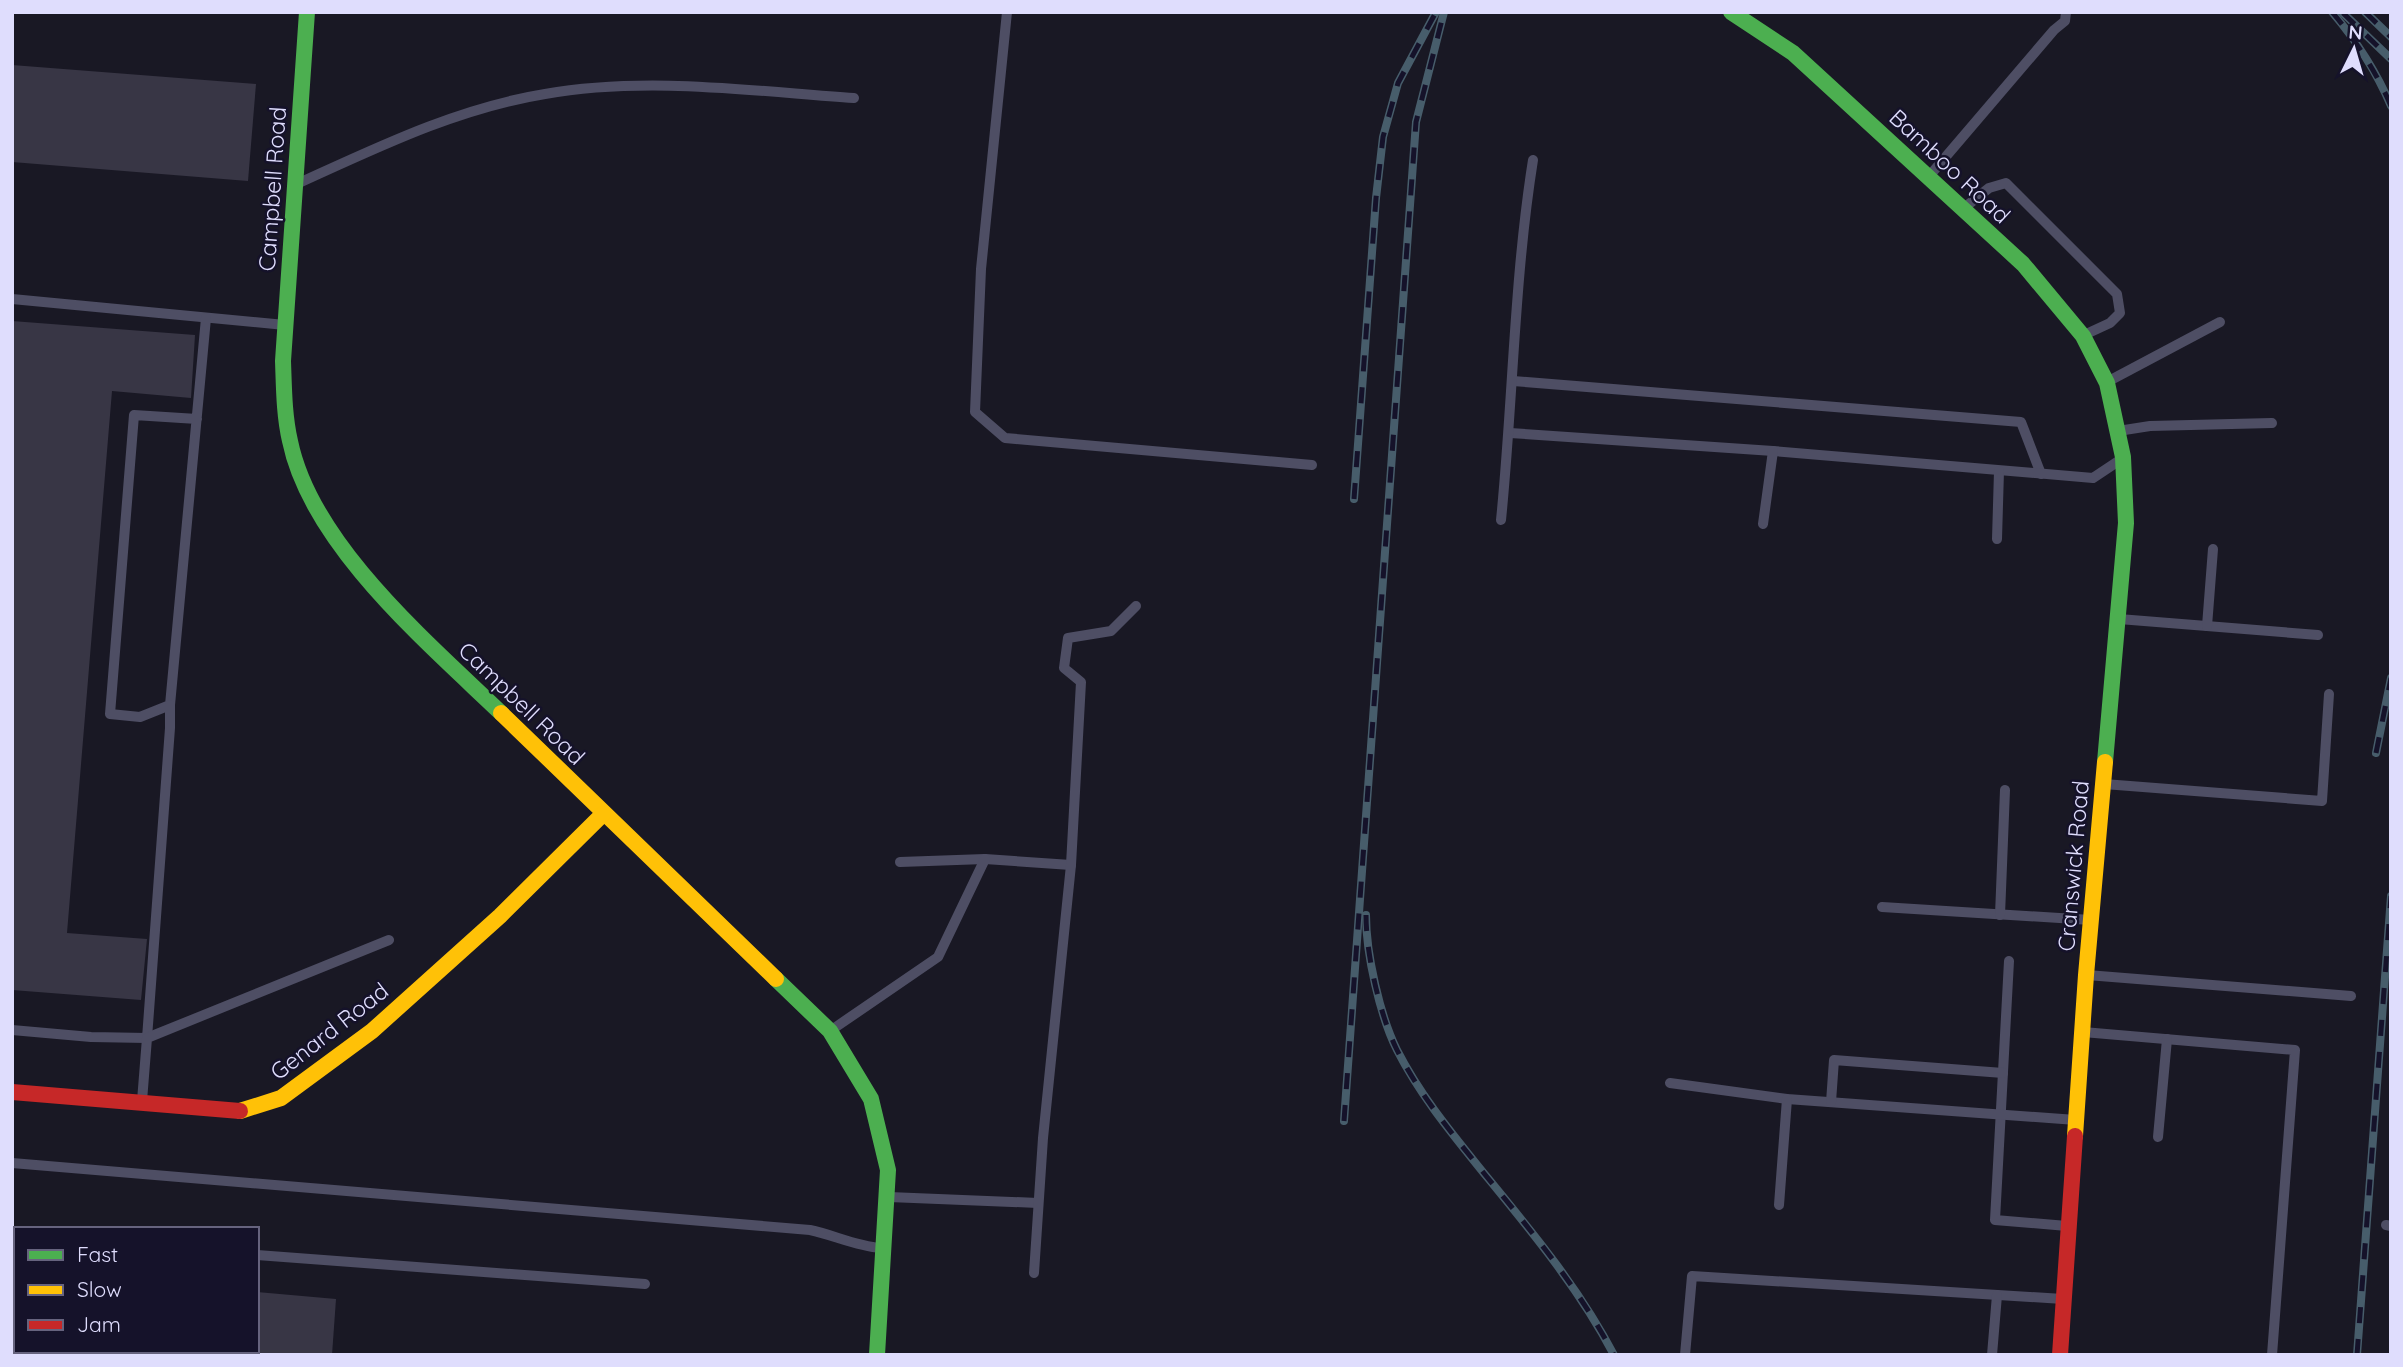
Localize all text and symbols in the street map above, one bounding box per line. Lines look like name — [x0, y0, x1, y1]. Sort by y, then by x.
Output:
north arrow — [2319, 14, 2389, 84]
text: N — [2347, 20, 2363, 45]
street label: Bamboo Road — [1883, 103, 2017, 229]
street label: Campbell Road — [252, 106, 292, 272]
street label: Campbell Road — [453, 635, 591, 771]
street label: Cranswick Road — [2051, 779, 2095, 953]
street label: Genard Road — [264, 976, 394, 1086]
legend — [14, 1227, 259, 1353]
text: Fast — [77, 1241, 118, 1267]
text: Slow — [77, 1276, 122, 1302]
text: Jam — [77, 1311, 121, 1337]

